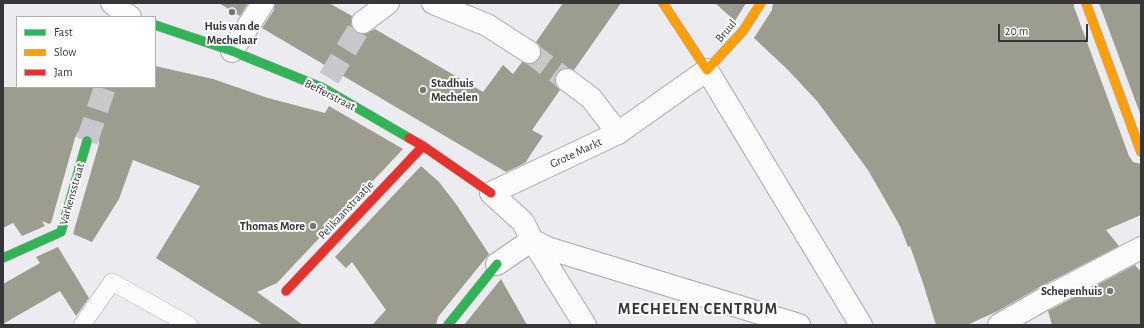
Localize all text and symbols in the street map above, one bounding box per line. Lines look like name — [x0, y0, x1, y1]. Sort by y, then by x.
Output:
marker: Huis van de Mechelaar — [227, 7, 237, 17]
legend — [16, 16, 156, 88]
scale bar — [1000, 16, 1090, 42]
street label: Bruul — [712, 17, 740, 45]
place label: Huis van de Mechelaar — [204, 19, 260, 47]
text: 20 m — [1005, 25, 1028, 37]
text: Fast — [54, 26, 73, 38]
text: Slow — [54, 46, 76, 58]
text: Jam — [54, 66, 73, 78]
street label: Befferstraat — [302, 76, 358, 114]
place label: Stadhuis Mechelen — [431, 76, 478, 104]
marker: Stadhuis Mechelen — [418, 85, 428, 95]
street label: Grote Markt — [548, 135, 604, 171]
street label: Varkensstraat — [56, 161, 88, 227]
street label: Pelikaanstraatje — [315, 178, 377, 242]
place label: Thomas More — [240, 219, 305, 233]
marker: Thomas More — [308, 221, 318, 231]
place label: Schepenhuis — [1041, 284, 1102, 298]
marker: Schepenhuis — [1105, 286, 1115, 296]
district label: MECHELEN CENTRUM — [618, 299, 778, 319]

